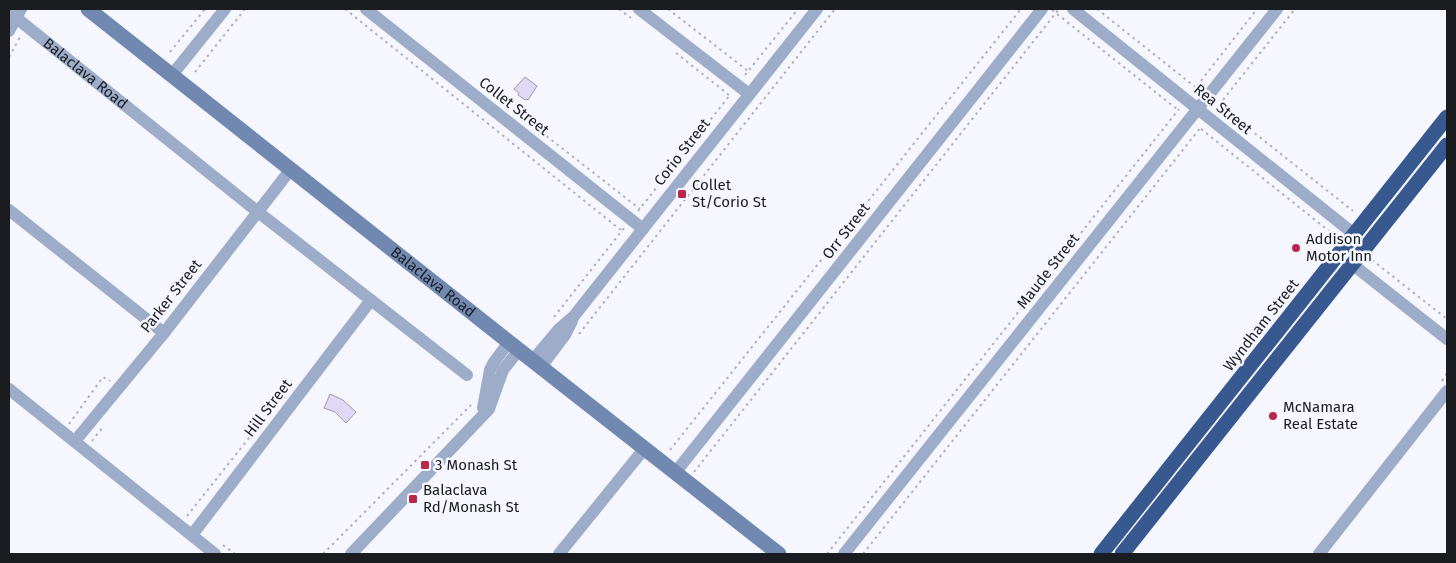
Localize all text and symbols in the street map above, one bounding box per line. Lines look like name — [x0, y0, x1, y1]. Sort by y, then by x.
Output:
street label: Balaclava Road — [40, 34, 131, 113]
street label: Collet Street — [475, 73, 553, 139]
street label: Rea Street — [1190, 80, 1256, 138]
street label: Corio Street — [650, 114, 714, 189]
place label: Collet St/Corio St — [692, 176, 767, 211]
marker: Collet St/Corio St — [676, 188, 688, 200]
street label: Orr Street — [818, 199, 874, 263]
street label: Maude Street — [1013, 229, 1083, 312]
place label: Addison Motor Inn — [1306, 230, 1372, 265]
marker: Addison Motor Inn — [1290, 242, 1302, 254]
street label: Balaclava Road — [387, 243, 479, 321]
street label: Parker Street — [137, 255, 206, 336]
street label: Wyndham Street — [1219, 275, 1303, 375]
street label: Hill Street — [240, 375, 296, 441]
place label: McNamara Real Estate — [1283, 398, 1358, 433]
marker: McNamara Real Estate — [1267, 410, 1279, 422]
place label: 3 Monash St — [435, 456, 518, 474]
marker: 3 Monash St — [419, 459, 431, 471]
place label: Balaclava Rd/Monash St — [423, 481, 520, 516]
marker: Balaclava Rd/Monash St — [407, 493, 419, 505]

